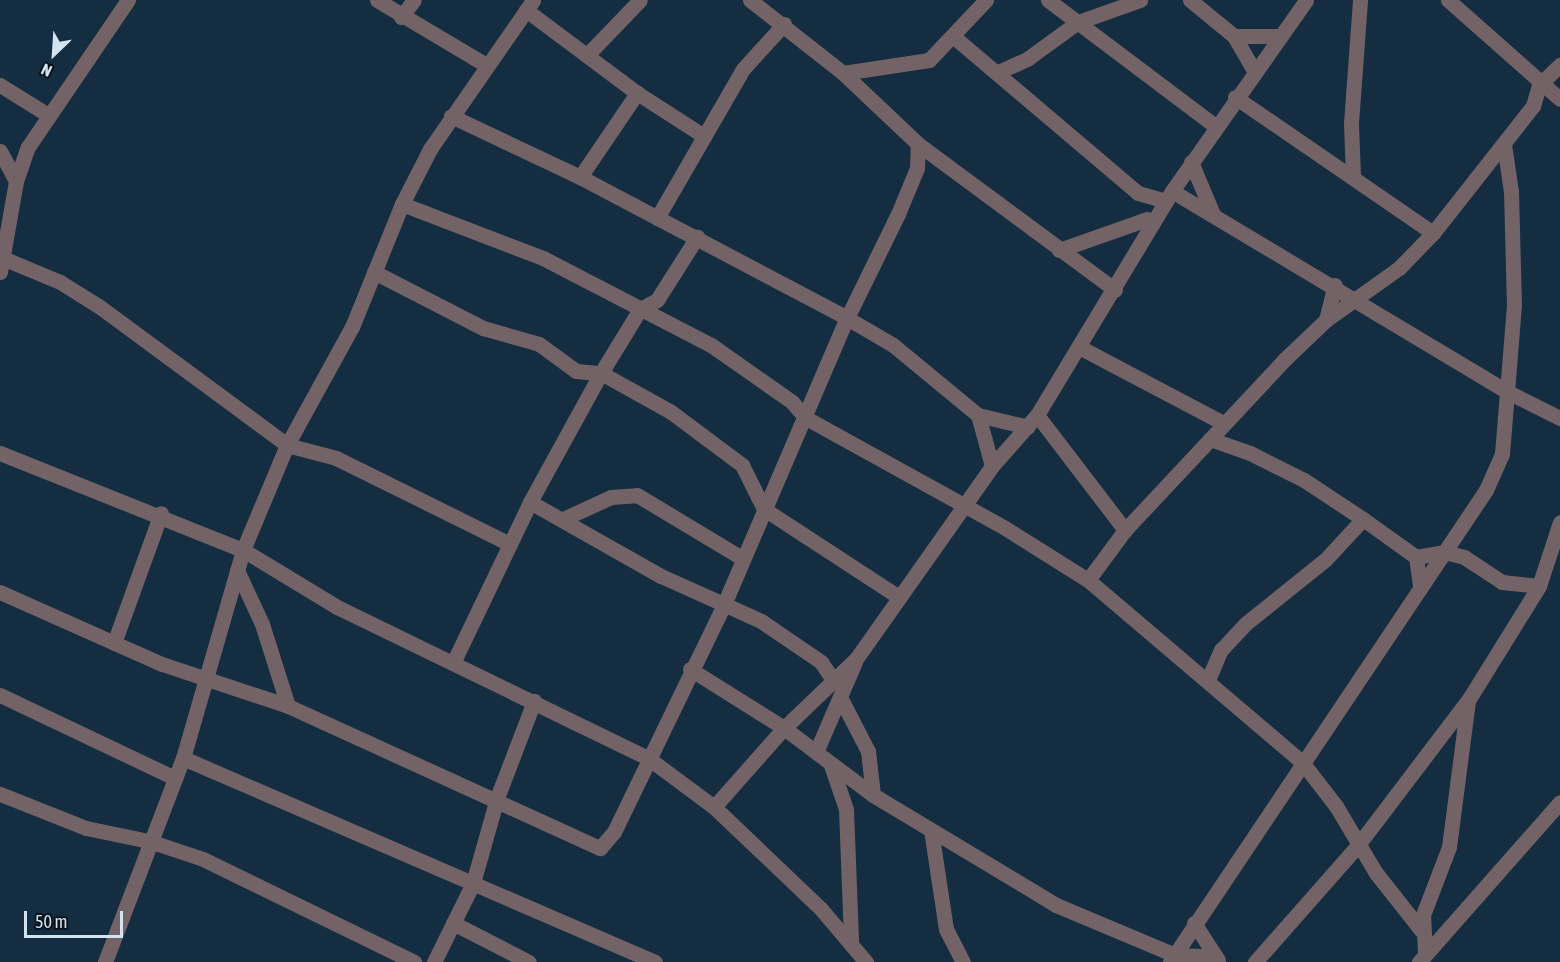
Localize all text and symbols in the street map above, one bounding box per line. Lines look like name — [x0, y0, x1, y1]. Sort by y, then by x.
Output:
north arrow — [24, 24, 84, 84]
text: N — [38, 60, 54, 80]
scale bar — [27, 899, 126, 937]
text: 50 m — [35, 911, 67, 932]

